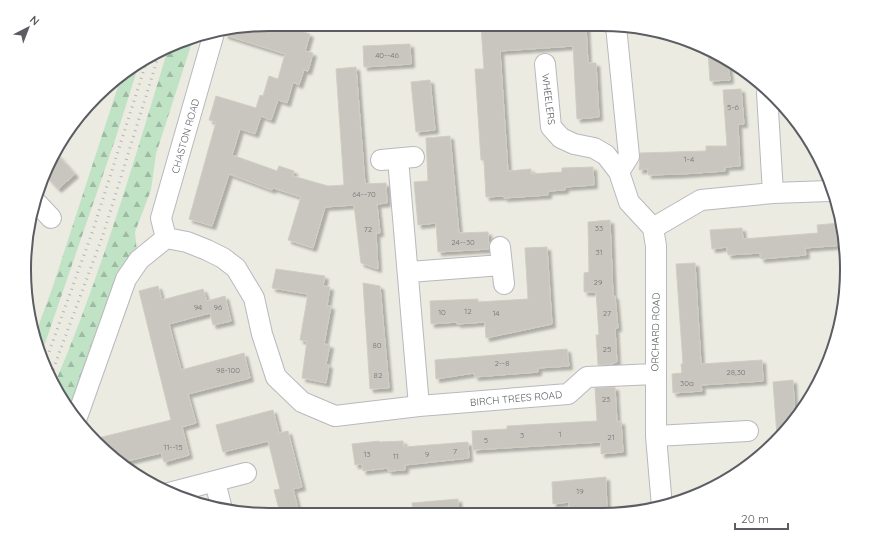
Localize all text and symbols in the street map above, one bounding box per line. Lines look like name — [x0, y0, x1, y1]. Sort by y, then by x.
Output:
north arrow — [8, 8, 48, 48]
text: N — [27, 13, 42, 28]
house number: 40--46 — [375, 50, 400, 60]
street label: WHEELERS — [539, 73, 558, 126]
street label: CHASTON ROAD — [169, 97, 202, 175]
house number: 5-6 — [727, 102, 740, 112]
house number: 1-4 — [684, 154, 694, 164]
house number: 64--70 — [352, 189, 376, 199]
house number: 33 — [595, 223, 603, 233]
house number: 72 — [364, 224, 373, 234]
house number: 24--30 — [451, 237, 475, 247]
house number: 31 — [595, 247, 603, 257]
house number: 29 — [594, 277, 603, 287]
street label: ORCHARD ROAD — [648, 292, 663, 372]
house number: 94 — [194, 302, 202, 312]
house number: 96 — [214, 302, 223, 312]
house number: 12 — [464, 306, 472, 316]
house number: 10 — [438, 307, 446, 317]
house number: 14 — [492, 308, 500, 318]
house number: 27 — [603, 308, 611, 318]
house number: 80 — [372, 340, 382, 350]
house number: 25 — [603, 344, 611, 354]
house number: 2--8 — [495, 358, 510, 368]
house number: 98-100 — [216, 365, 240, 375]
house number: 28,30 — [726, 367, 746, 377]
house number: 82 — [374, 370, 383, 380]
house number: 30a — [680, 378, 694, 388]
street label: BIRCH TREES ROAD — [469, 388, 563, 409]
house number: 23 — [602, 394, 610, 404]
house number: 1 — [559, 429, 562, 439]
house number: 3 — [520, 430, 524, 440]
house number: 21 — [607, 432, 615, 442]
house number: 5 — [484, 435, 488, 445]
house number: 11--15 — [163, 442, 183, 452]
house number: 7 — [453, 446, 457, 456]
house number: 13 — [363, 449, 371, 459]
house number: 9 — [425, 449, 430, 459]
house number: 11 — [393, 451, 399, 461]
house number: 19 — [576, 486, 584, 496]
scale bar — [735, 505, 788, 531]
text: 20 m — [741, 511, 769, 526]

